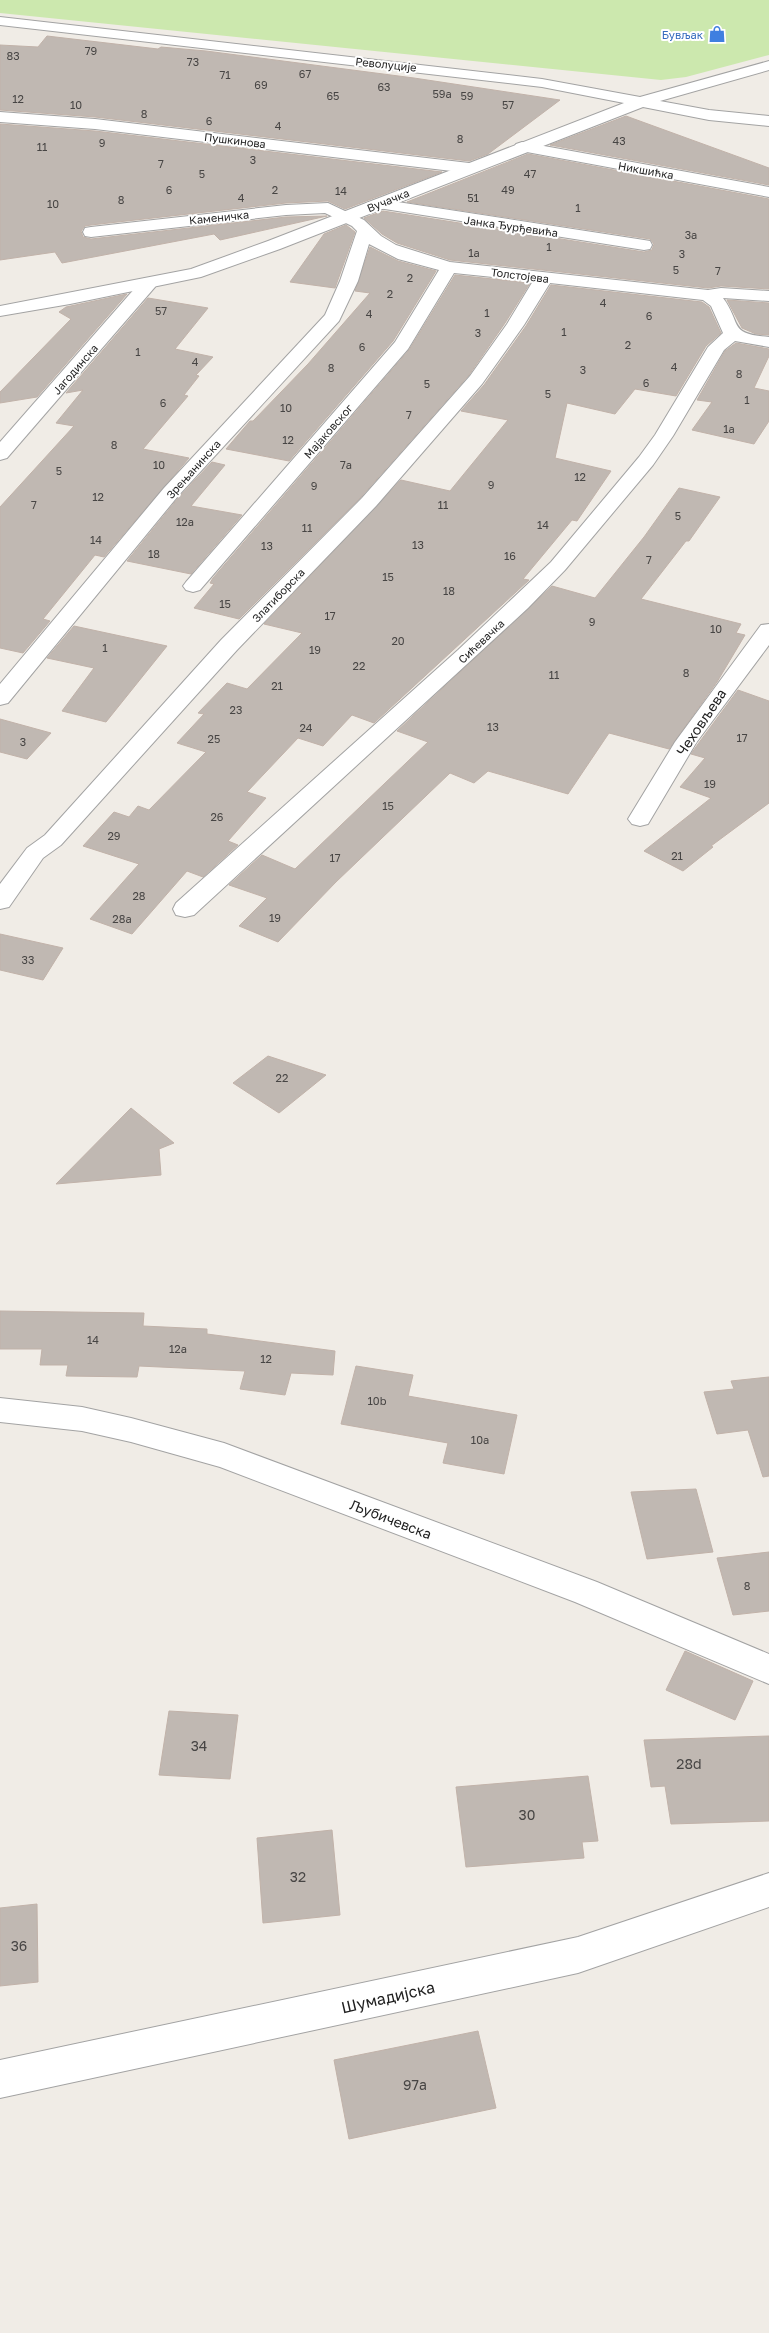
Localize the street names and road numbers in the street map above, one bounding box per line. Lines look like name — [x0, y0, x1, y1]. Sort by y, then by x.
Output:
street label: Револуције — [355, 54, 417, 74]
street label: Пушкинова — [203, 130, 267, 150]
street label: Никшићка — [617, 159, 675, 181]
street label: Вучачка — [365, 186, 411, 214]
street label: Каменичка — [188, 207, 250, 227]
street label: Јанка Ђурђевића — [463, 213, 559, 239]
street label: Толстојева — [490, 265, 550, 285]
street label: Јагодинска — [50, 341, 100, 397]
street label: Мајаковског — [301, 401, 355, 461]
street label: Зрењанинска — [163, 437, 223, 501]
street label: Златиборска — [249, 565, 307, 625]
street label: Сићевачка — [455, 616, 507, 666]
street label: Чеховљева — [672, 685, 730, 759]
street label: Љубичевска — [348, 1496, 434, 1542]
street label: Шумадијска — [339, 1977, 437, 2017]

